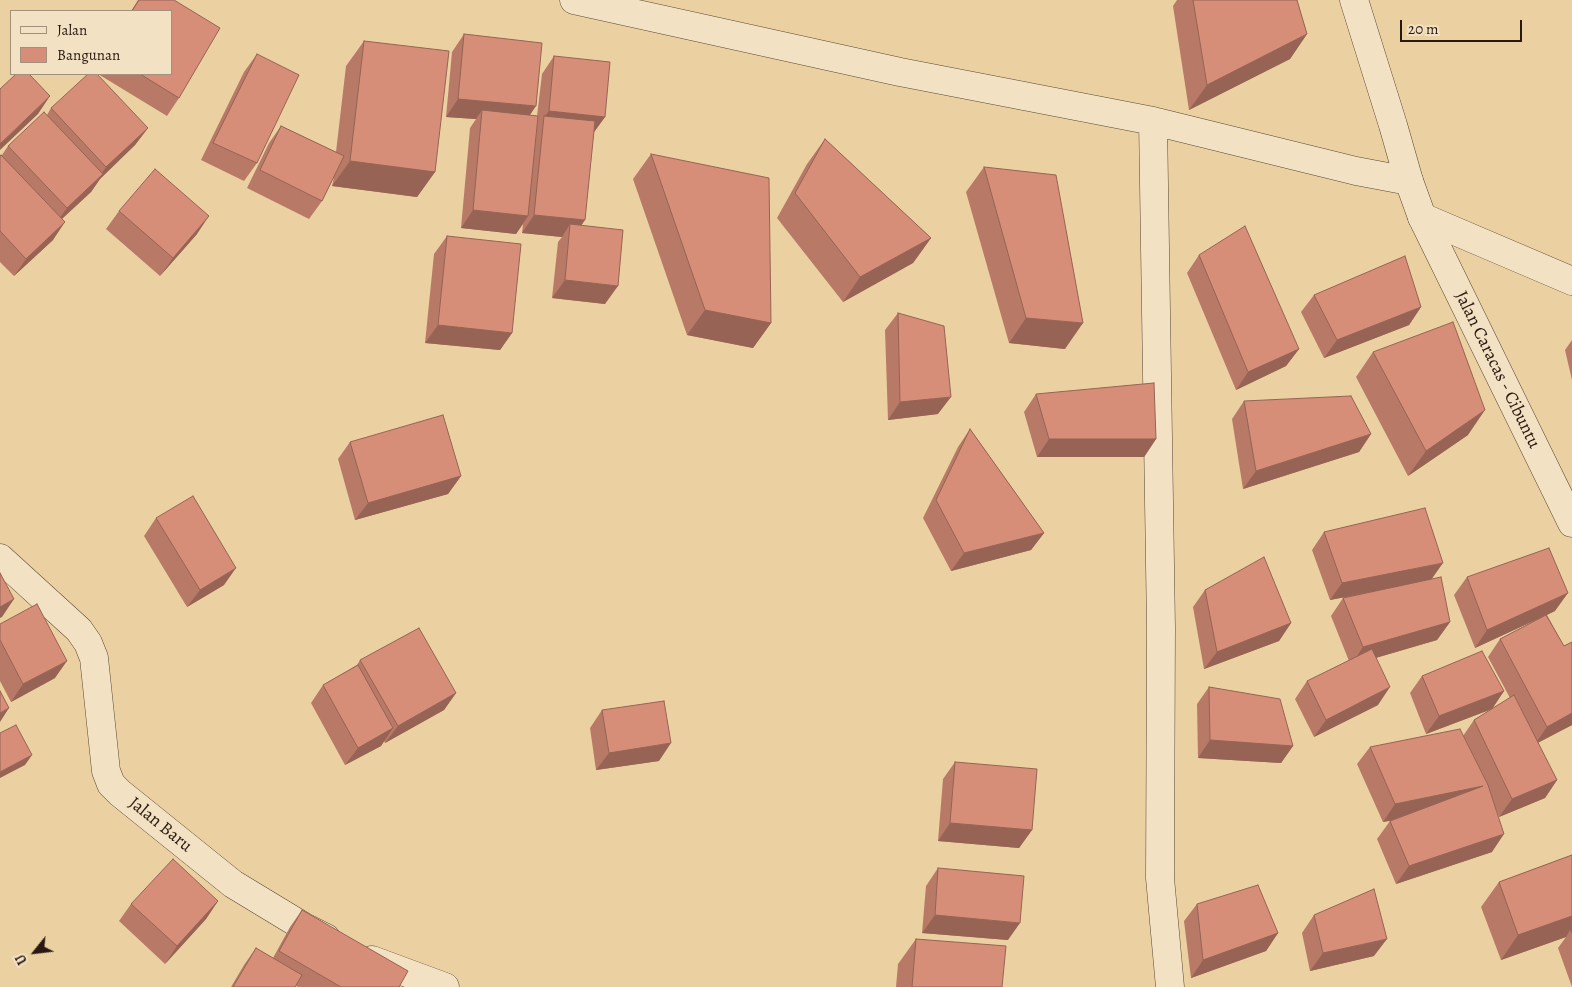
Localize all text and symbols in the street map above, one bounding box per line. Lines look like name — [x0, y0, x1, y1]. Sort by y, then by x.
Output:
legend — [10, 10, 172, 75]
scale bar — [1402, 10, 1524, 42]
text: 20 m — [1408, 19, 1439, 39]
text: Jalan — [57, 20, 87, 40]
text: Bangunan — [57, 45, 120, 65]
street label: Jalan Caracas - Cibuntu — [1450, 288, 1544, 452]
street label: Jalan Baru — [124, 793, 196, 857]
north arrow — [10, 927, 60, 977]
text: U — [11, 951, 32, 968]

